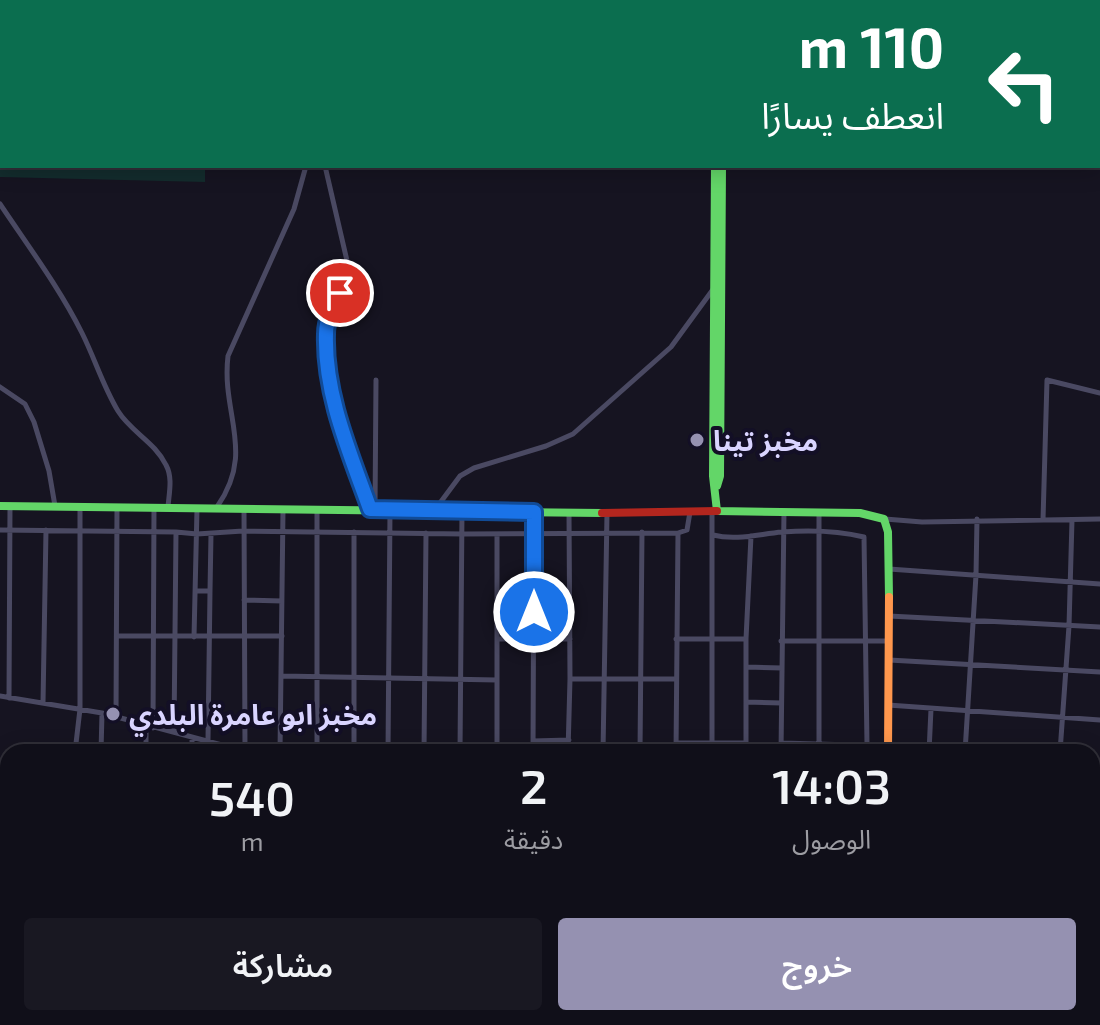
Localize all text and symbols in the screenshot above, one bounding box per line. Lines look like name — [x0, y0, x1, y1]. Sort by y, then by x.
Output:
text: 110 m — [799, 12, 944, 79]
icon: left — [972, 32, 1076, 136]
text: انعطف يسارًا — [761, 93, 944, 136]
pin — [306, 259, 374, 327]
icon: arrive — [318, 271, 362, 315]
place label: مخبز تينا — [713, 423, 818, 458]
marker: مخبز تينا — [688, 431, 706, 449]
position arrow — [492, 570, 576, 654]
place label: مخبز ابو عامرة البلدي — [129, 697, 377, 737]
marker: مخبز ابو عامرة البلدي — [104, 705, 122, 723]
text: 2 — [520, 756, 547, 814]
text: 14:03 — [772, 756, 891, 814]
text: 540 — [209, 768, 295, 826]
text: دقيقة — [504, 823, 563, 854]
text: الوصول — [792, 823, 871, 854]
text: m — [241, 825, 263, 856]
button: مشاركة — [24, 918, 542, 1010]
button: خروج — [558, 918, 1076, 1010]

